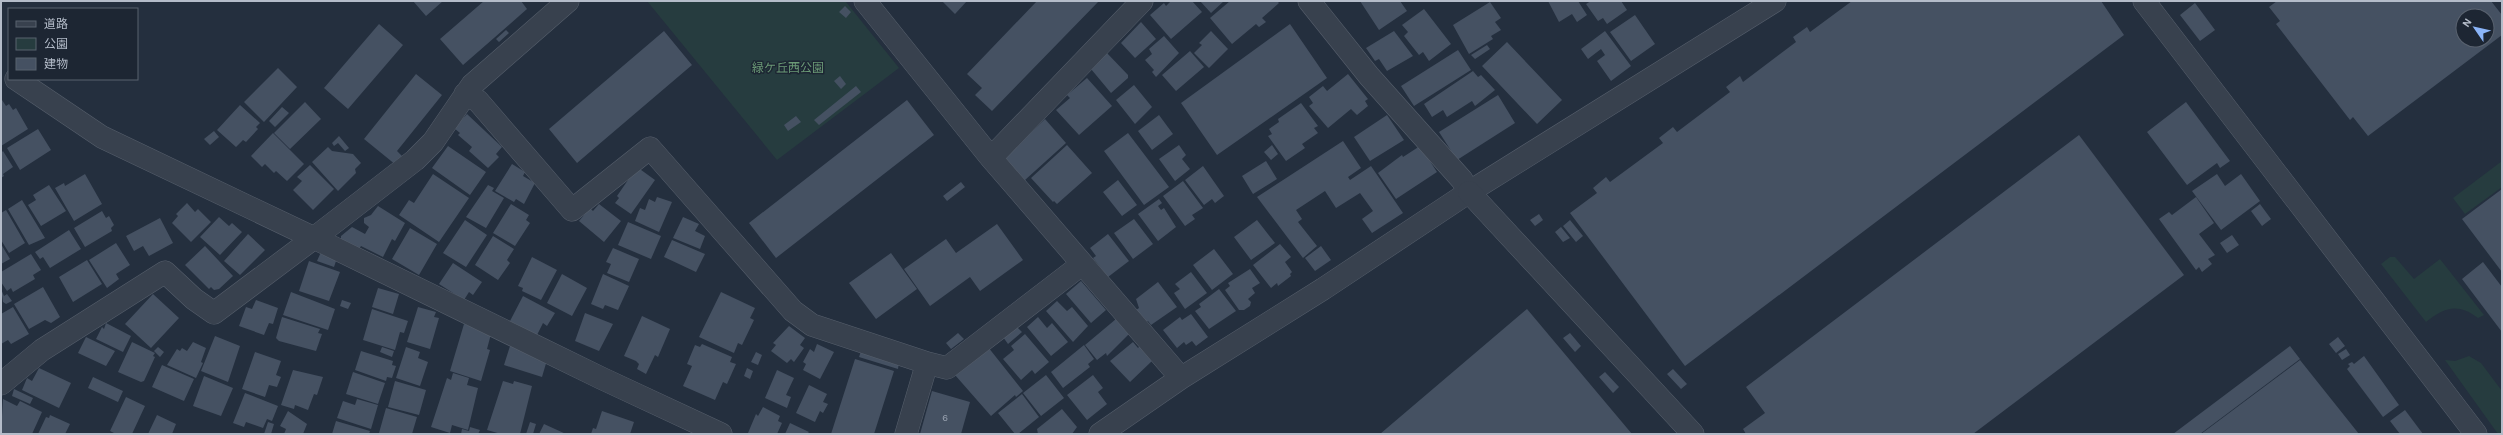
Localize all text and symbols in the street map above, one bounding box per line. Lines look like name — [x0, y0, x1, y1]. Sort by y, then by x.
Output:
legend — [8, 8, 138, 80]
north arrow — [2455, 8, 2495, 48]
text: N — [2460, 16, 2475, 30]
text: 道路 — [44, 17, 68, 31]
text: 公園 — [44, 37, 68, 51]
text: 建物 — [44, 57, 68, 71]
park label: 緑ケ丘西公園 — [752, 61, 824, 75]
house number: 6 — [942, 412, 948, 424]

